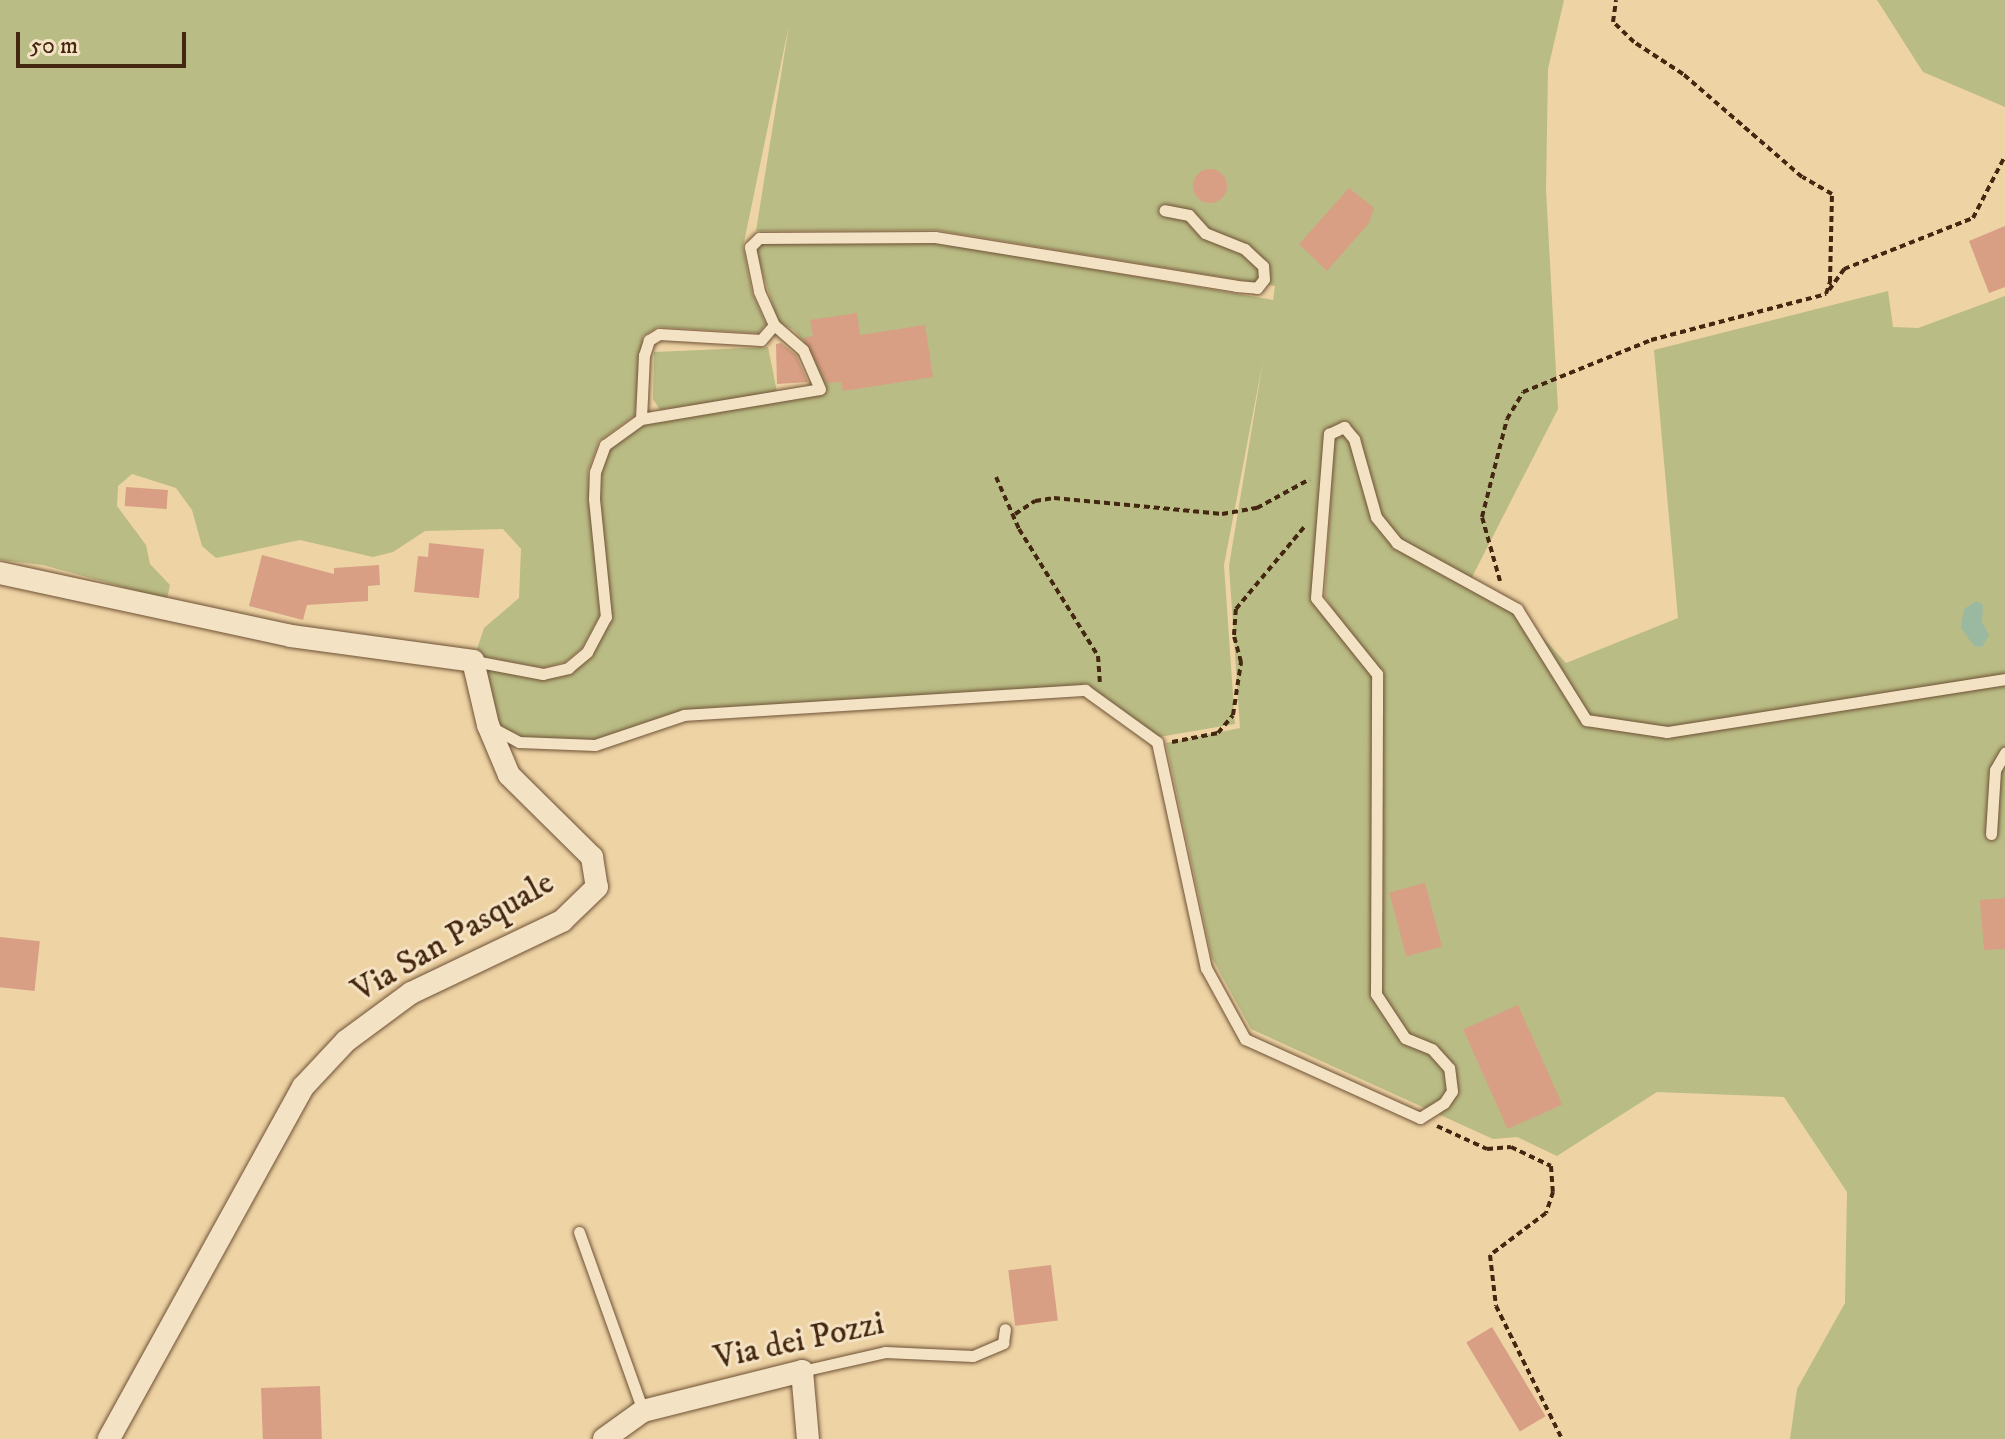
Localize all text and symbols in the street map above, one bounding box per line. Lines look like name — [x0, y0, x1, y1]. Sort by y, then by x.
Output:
scale bar — [20, 16, 190, 66]
text: 50 m — [30, 31, 78, 61]
street label: Via San Pasquale — [345, 863, 561, 1011]
street label: Via dei Pozzi — [710, 1303, 888, 1379]

